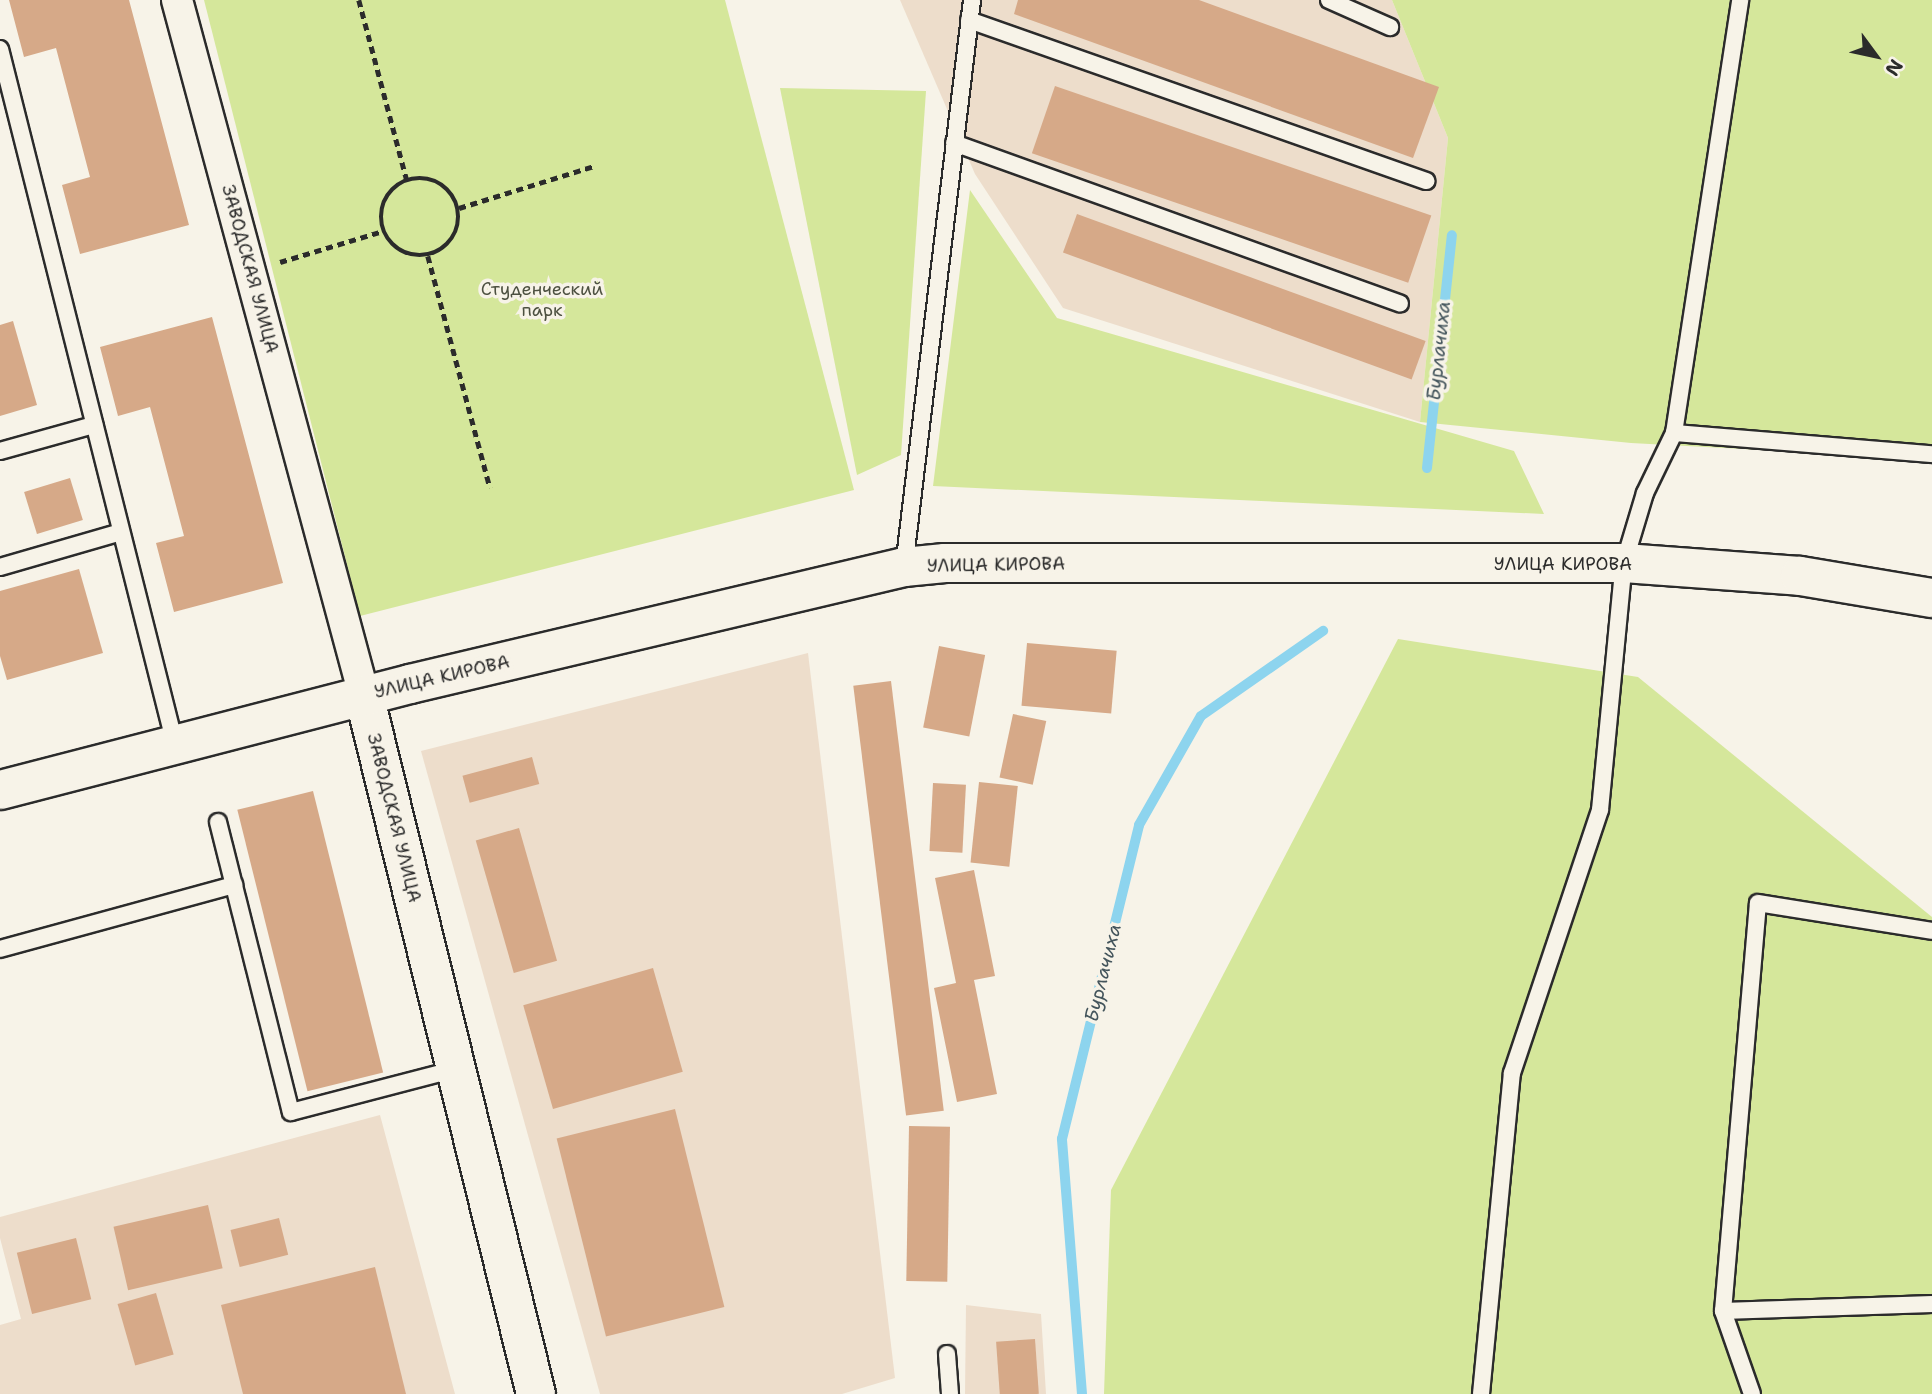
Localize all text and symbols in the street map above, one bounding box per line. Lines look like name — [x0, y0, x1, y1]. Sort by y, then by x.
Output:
north arrow — [1841, 21, 1911, 91]
text: N — [1879, 55, 1909, 81]
street label: ЗАВОДСКАЯ УЛИЦА — [217, 182, 283, 356]
park label: Студенческий парк — [481, 279, 603, 322]
water label: Бурлачиха — [1422, 300, 1456, 402]
street label: УЛИЦА КИРОВА — [927, 553, 1065, 577]
street label: УЛИЦА КИРОВА — [1494, 553, 1632, 575]
street label: УЛИЦА КИРОВА — [372, 651, 512, 703]
street label: ЗАВОДСКАЯ УЛИЦА — [363, 731, 425, 905]
water label: Бурлачиха — [1080, 922, 1126, 1024]

